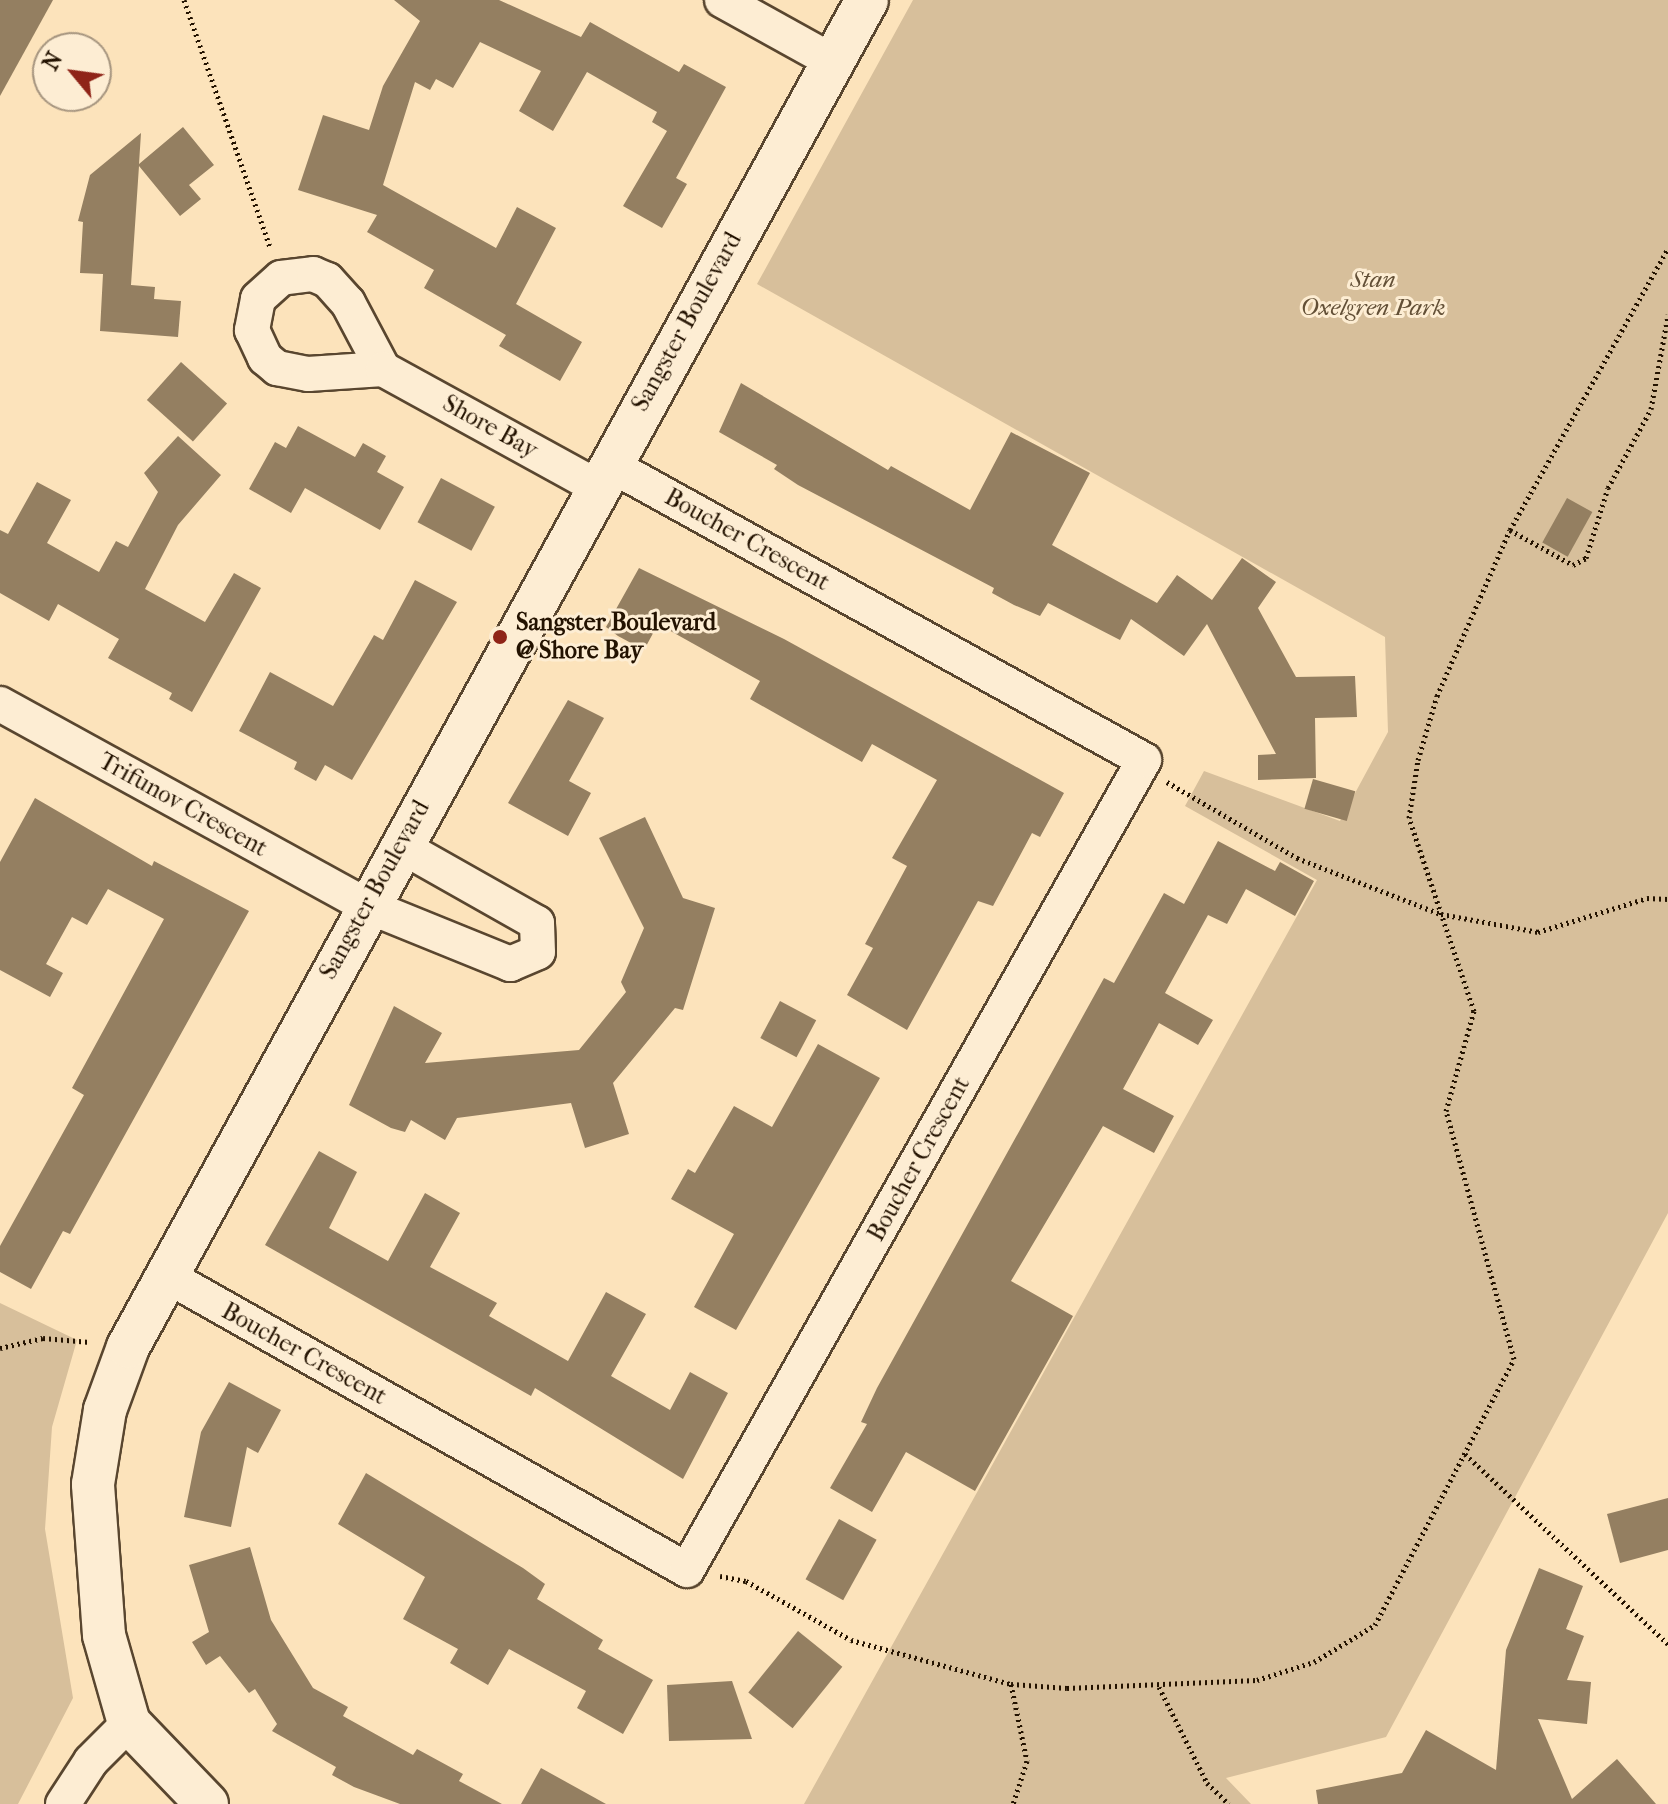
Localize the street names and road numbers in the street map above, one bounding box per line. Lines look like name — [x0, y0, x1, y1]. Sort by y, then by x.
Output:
street label: Sangster Boulevard — [626, 228, 748, 416]
street label: Shore Bay — [438, 389, 542, 465]
street label: Boucher Crescent — [660, 483, 834, 597]
street label: Trifunov Crescent — [94, 747, 272, 863]
street label: Sangster Boulevard — [314, 796, 436, 984]
street label: Boucher Crescent — [862, 1072, 976, 1246]
street label: Boucher Crescent — [217, 1297, 391, 1411]

